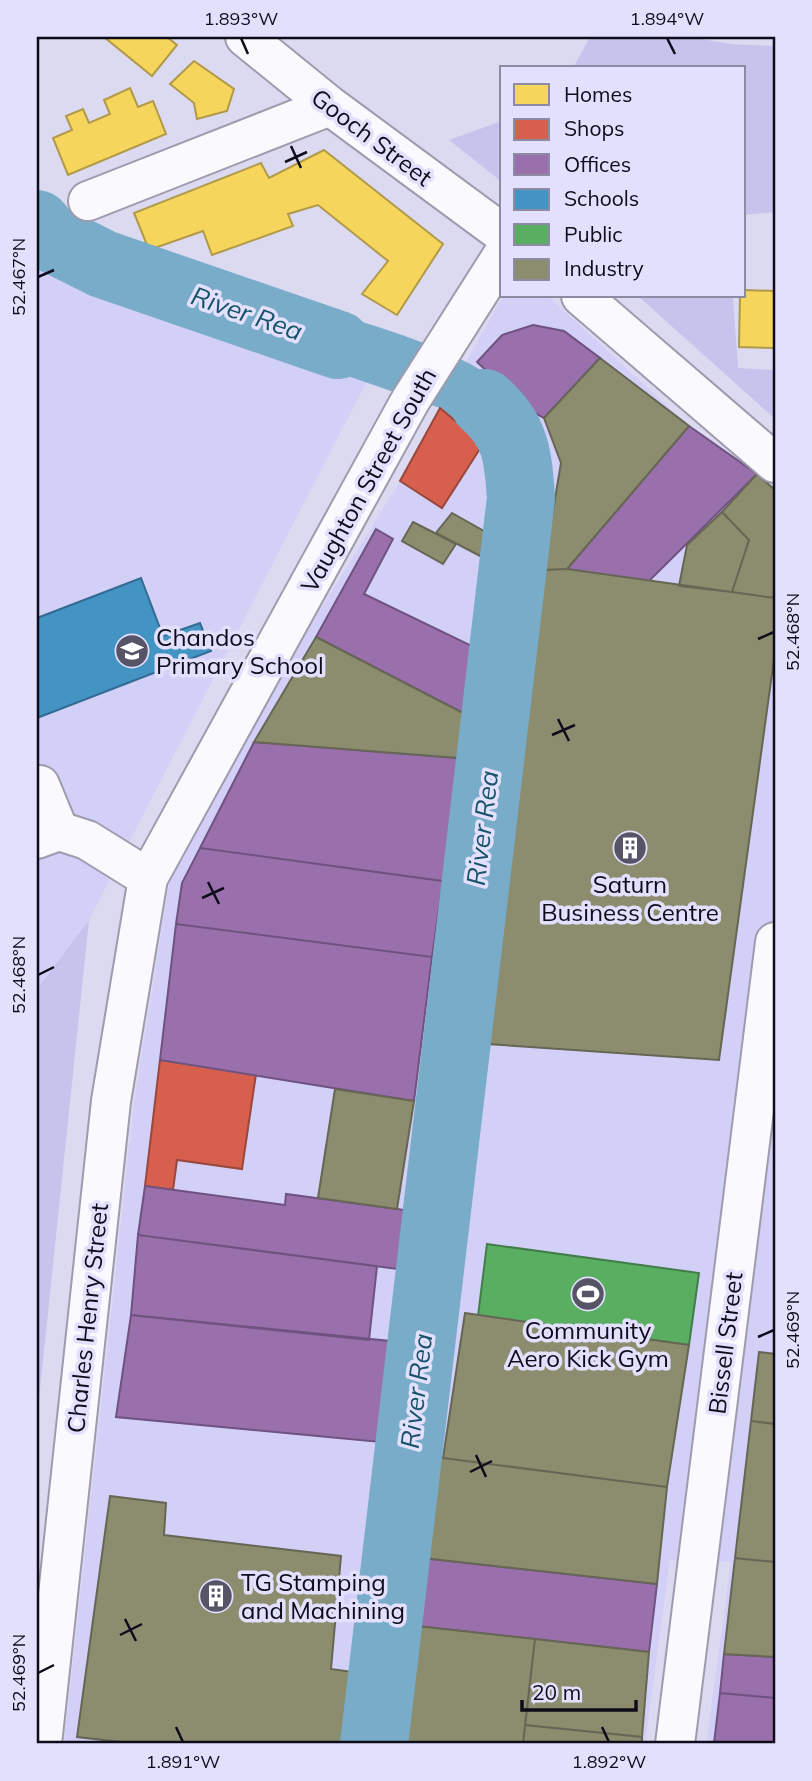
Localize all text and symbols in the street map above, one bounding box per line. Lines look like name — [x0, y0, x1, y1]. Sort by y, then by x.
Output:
text: 1.893°W — [204, 7, 278, 30]
text: 1.894°W — [630, 7, 704, 30]
legend — [500, 66, 746, 298]
text: Homes — [564, 81, 632, 107]
street label: Gooch Street — [306, 82, 438, 192]
text: Shops — [564, 115, 624, 141]
text: Offices — [564, 151, 631, 177]
text: Schools — [564, 185, 639, 211]
text: Public — [564, 221, 623, 247]
text: 52.467°N — [7, 238, 30, 316]
text: Industry — [564, 255, 644, 281]
water label: River Rea — [187, 279, 307, 347]
street label: Vaughton Street South — [294, 362, 442, 598]
text: 52.468°N — [781, 593, 804, 671]
place label: Chandos Primary School — [156, 622, 324, 680]
school or university icon: Chandos Primary School — [113, 632, 151, 670]
water label: River Rea — [459, 769, 505, 887]
building icon: Saturn Business Centre — [611, 829, 649, 867]
place label: Saturn Business Centre — [541, 869, 719, 927]
text: 52.468°N — [7, 936, 30, 1014]
street label: Charles Henry Street — [60, 1202, 114, 1434]
street label: Bissell Street — [701, 1270, 749, 1416]
sports icon: Community Aero Kick Gym — [569, 1275, 607, 1313]
text: 52.469°N — [781, 1291, 804, 1369]
place label: Community Aero Kick Gym — [507, 1315, 669, 1373]
water label: River Rea — [393, 1332, 439, 1450]
place label: TG Stamping and Machining — [241, 1567, 405, 1625]
building icon: TG Stamping and Machining — [197, 1577, 235, 1615]
text: 52.469°N — [7, 1634, 30, 1712]
scale bar — [522, 1669, 635, 1713]
text: 20 m — [532, 1679, 581, 1705]
text: 1.891°W — [146, 1750, 220, 1773]
text: 1.892°W — [572, 1750, 646, 1773]

